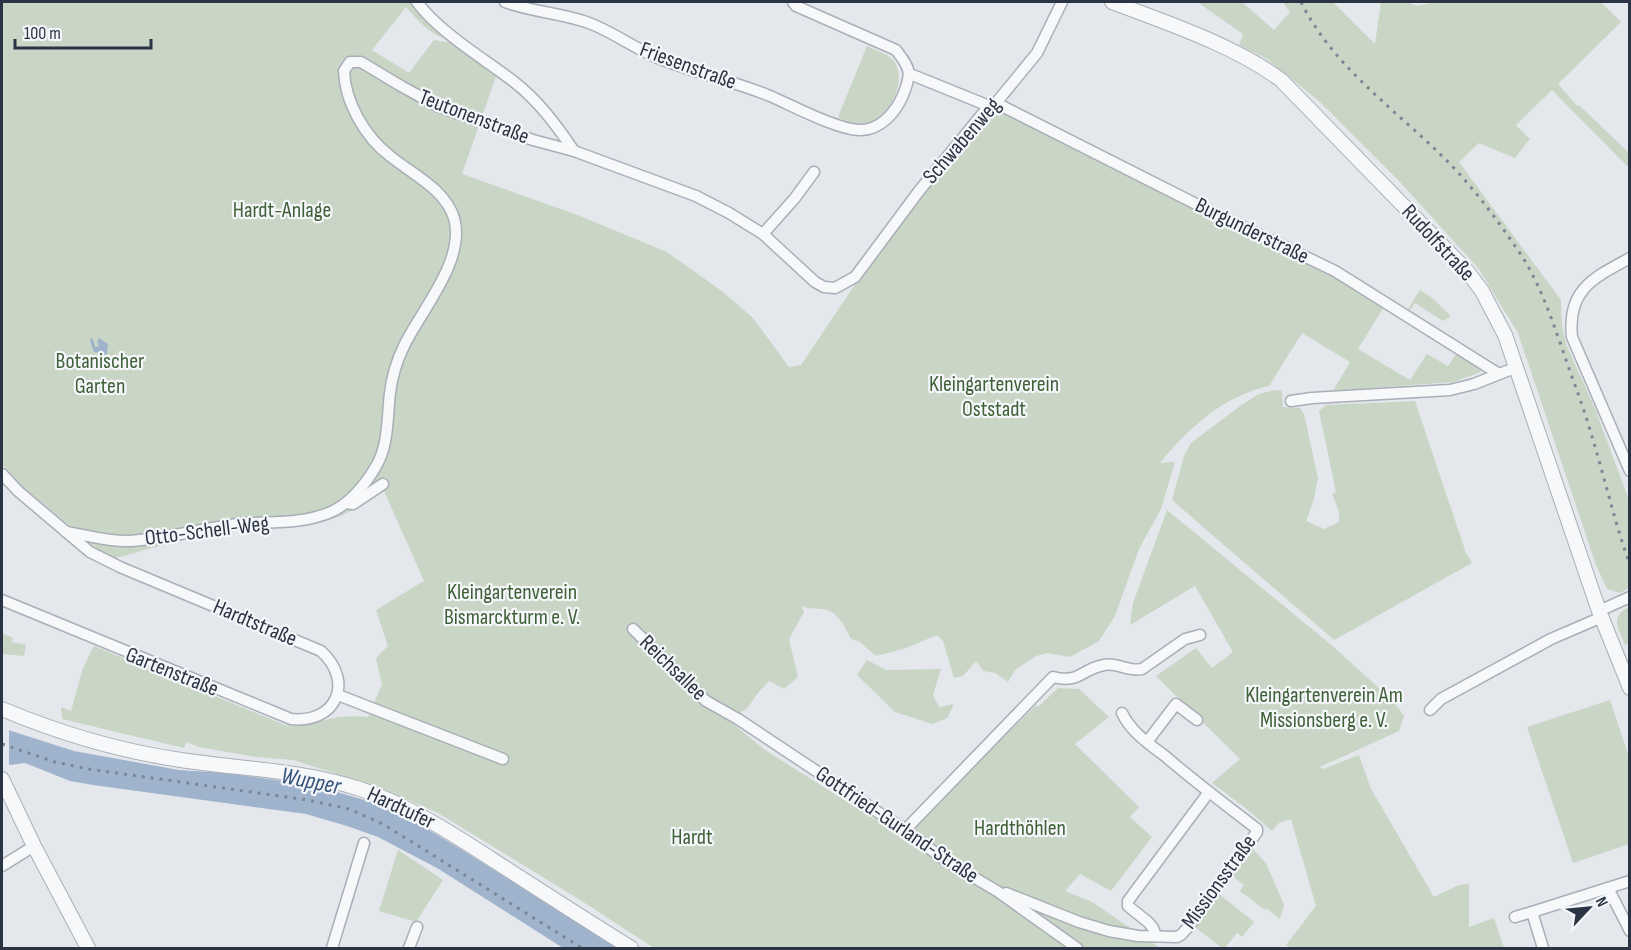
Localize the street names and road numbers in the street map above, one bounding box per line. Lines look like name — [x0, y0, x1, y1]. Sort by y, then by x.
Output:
street label: Friesenstraße — [636, 36, 740, 96]
street label: Teutonenstraße — [415, 84, 533, 150]
street label: Schwabenweg — [917, 92, 1007, 190]
street label: Burgunderstraße — [1191, 192, 1313, 270]
street label: Rudolfstraße — [1396, 199, 1480, 287]
street label: Otto-Schell-Weg — [143, 510, 271, 552]
street label: Hardtstraße — [209, 593, 301, 653]
street label: Reichsallee — [634, 629, 712, 707]
street label: Gartenstraße — [122, 641, 222, 703]
street label: Gottfried-Gurland-Straße — [810, 760, 984, 890]
street label: Hardtufer — [363, 781, 439, 835]
street label: Missionsstraße — [1176, 830, 1262, 934]

